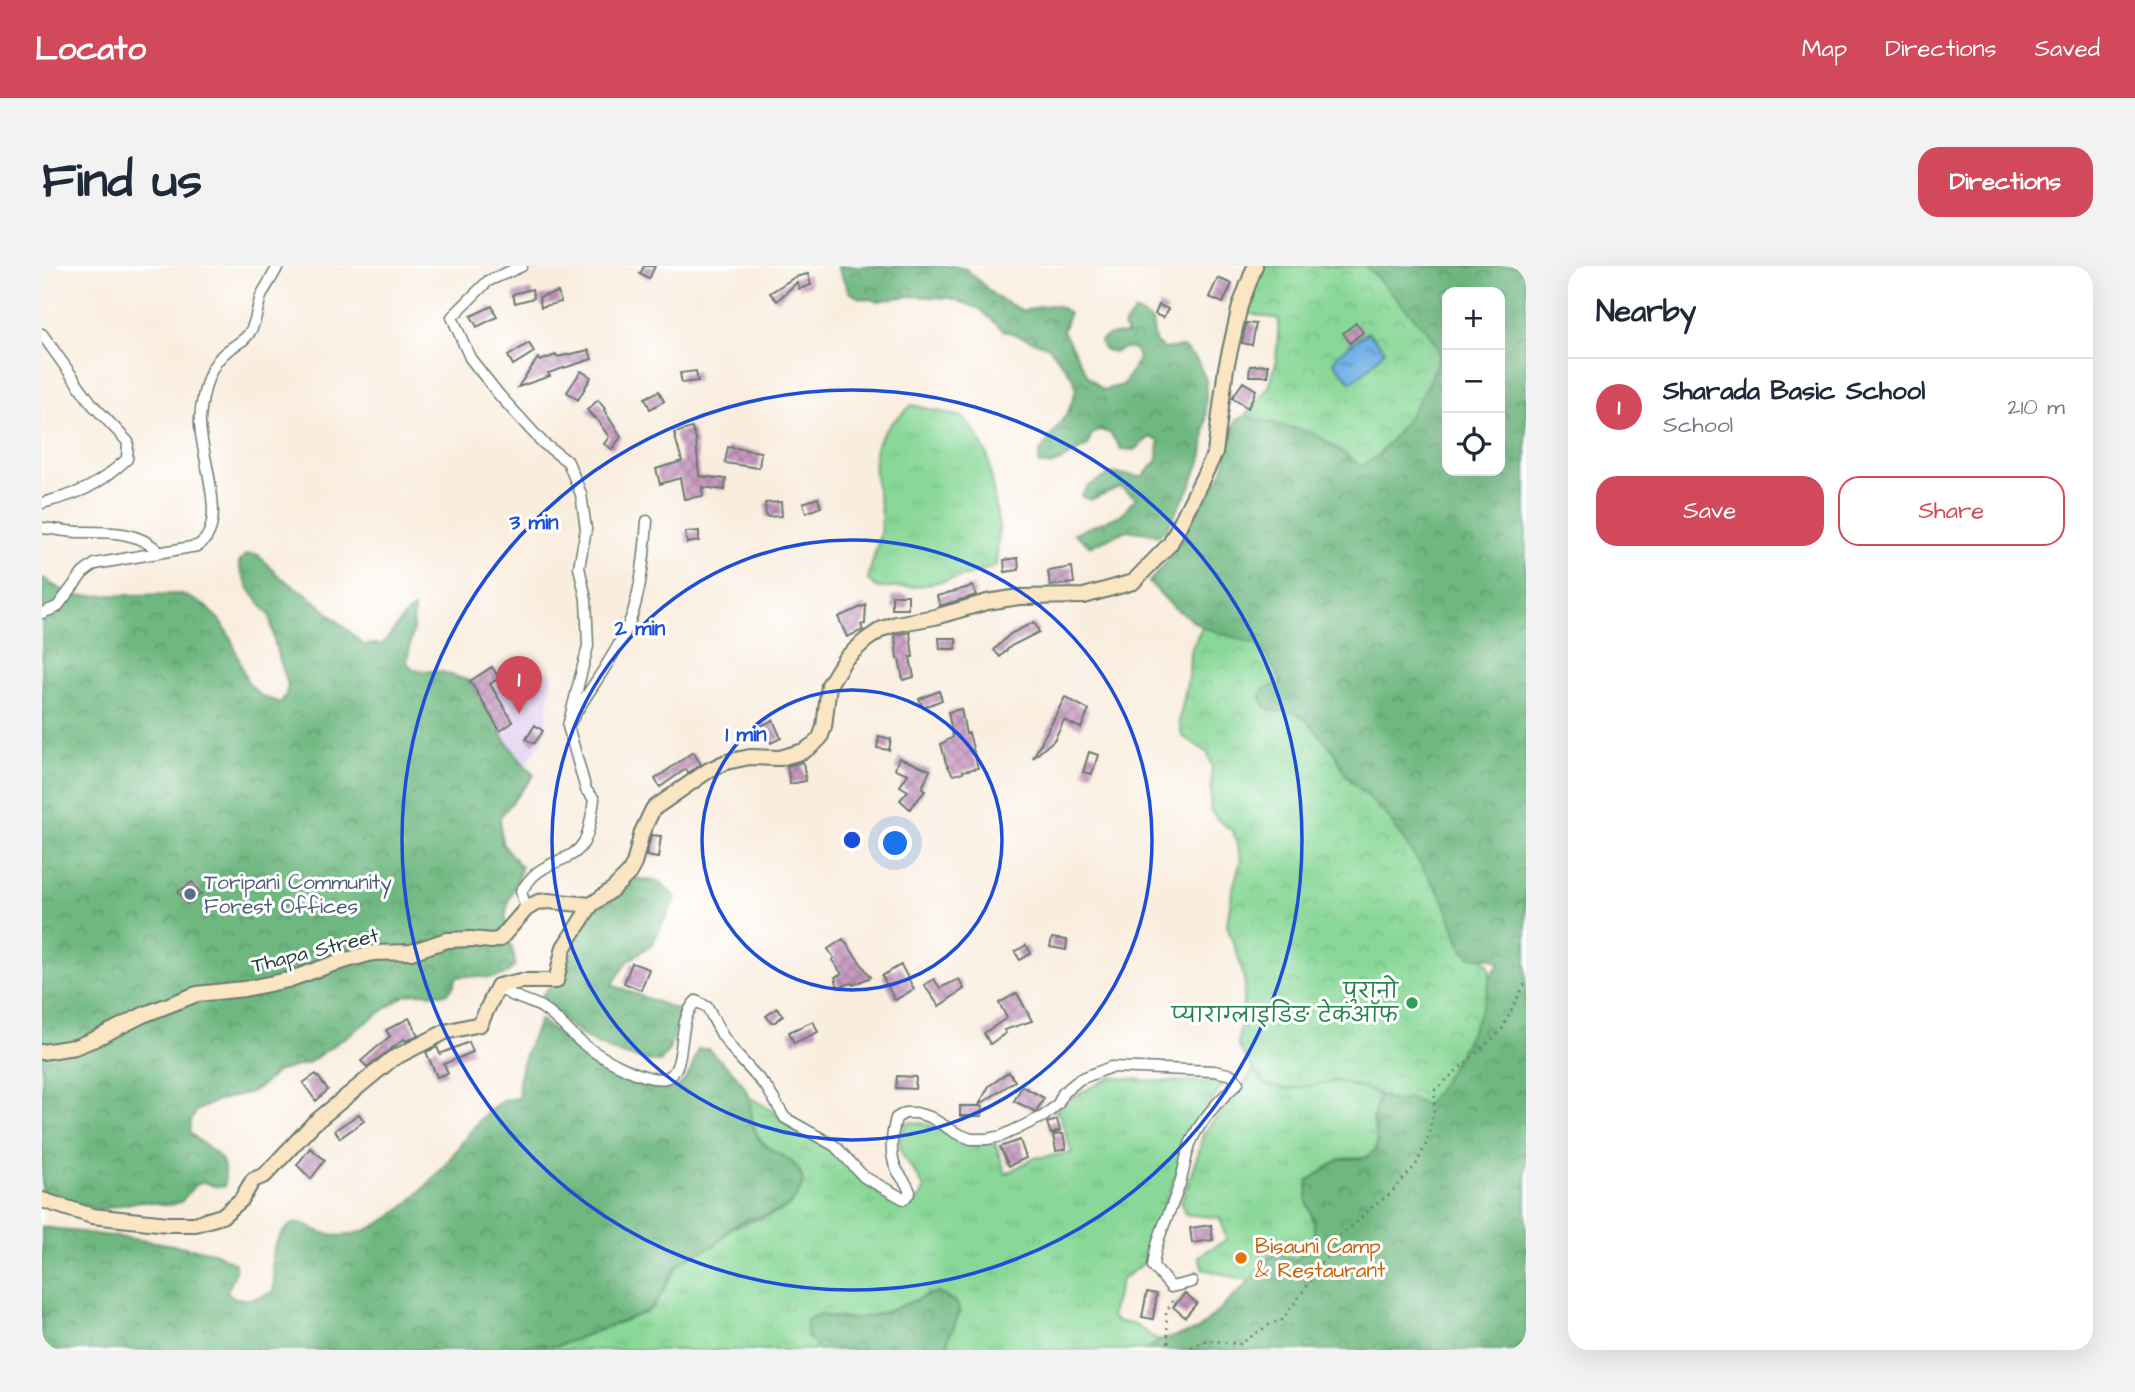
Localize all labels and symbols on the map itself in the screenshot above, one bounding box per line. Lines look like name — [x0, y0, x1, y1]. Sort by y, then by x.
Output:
text: 3 min — [508, 508, 559, 537]
text: 2 min — [614, 614, 666, 643]
pin: 1 — [496, 656, 542, 714]
text: 1 min — [725, 720, 767, 749]
your location — [878, 826, 912, 860]
centre of rings — [840, 828, 864, 852]
place label: Toripani Community Forest Offices — [204, 868, 392, 921]
marker: Toripani Community Forest Offices — [182, 886, 198, 902]
street label: Thapa Street — [249, 921, 382, 981]
place label: पुरानो प्याराग्लाइडिङ टेकऑफ — [1170, 975, 1400, 1030]
marker: पुरानो प्याराग्लाइडिङ टेकऑफ — [1404, 995, 1420, 1011]
place label: Bisauni Camp & Restaurant — [1255, 1232, 1386, 1285]
marker: Bisauni Camp & Restaurant — [1233, 1250, 1249, 1266]

